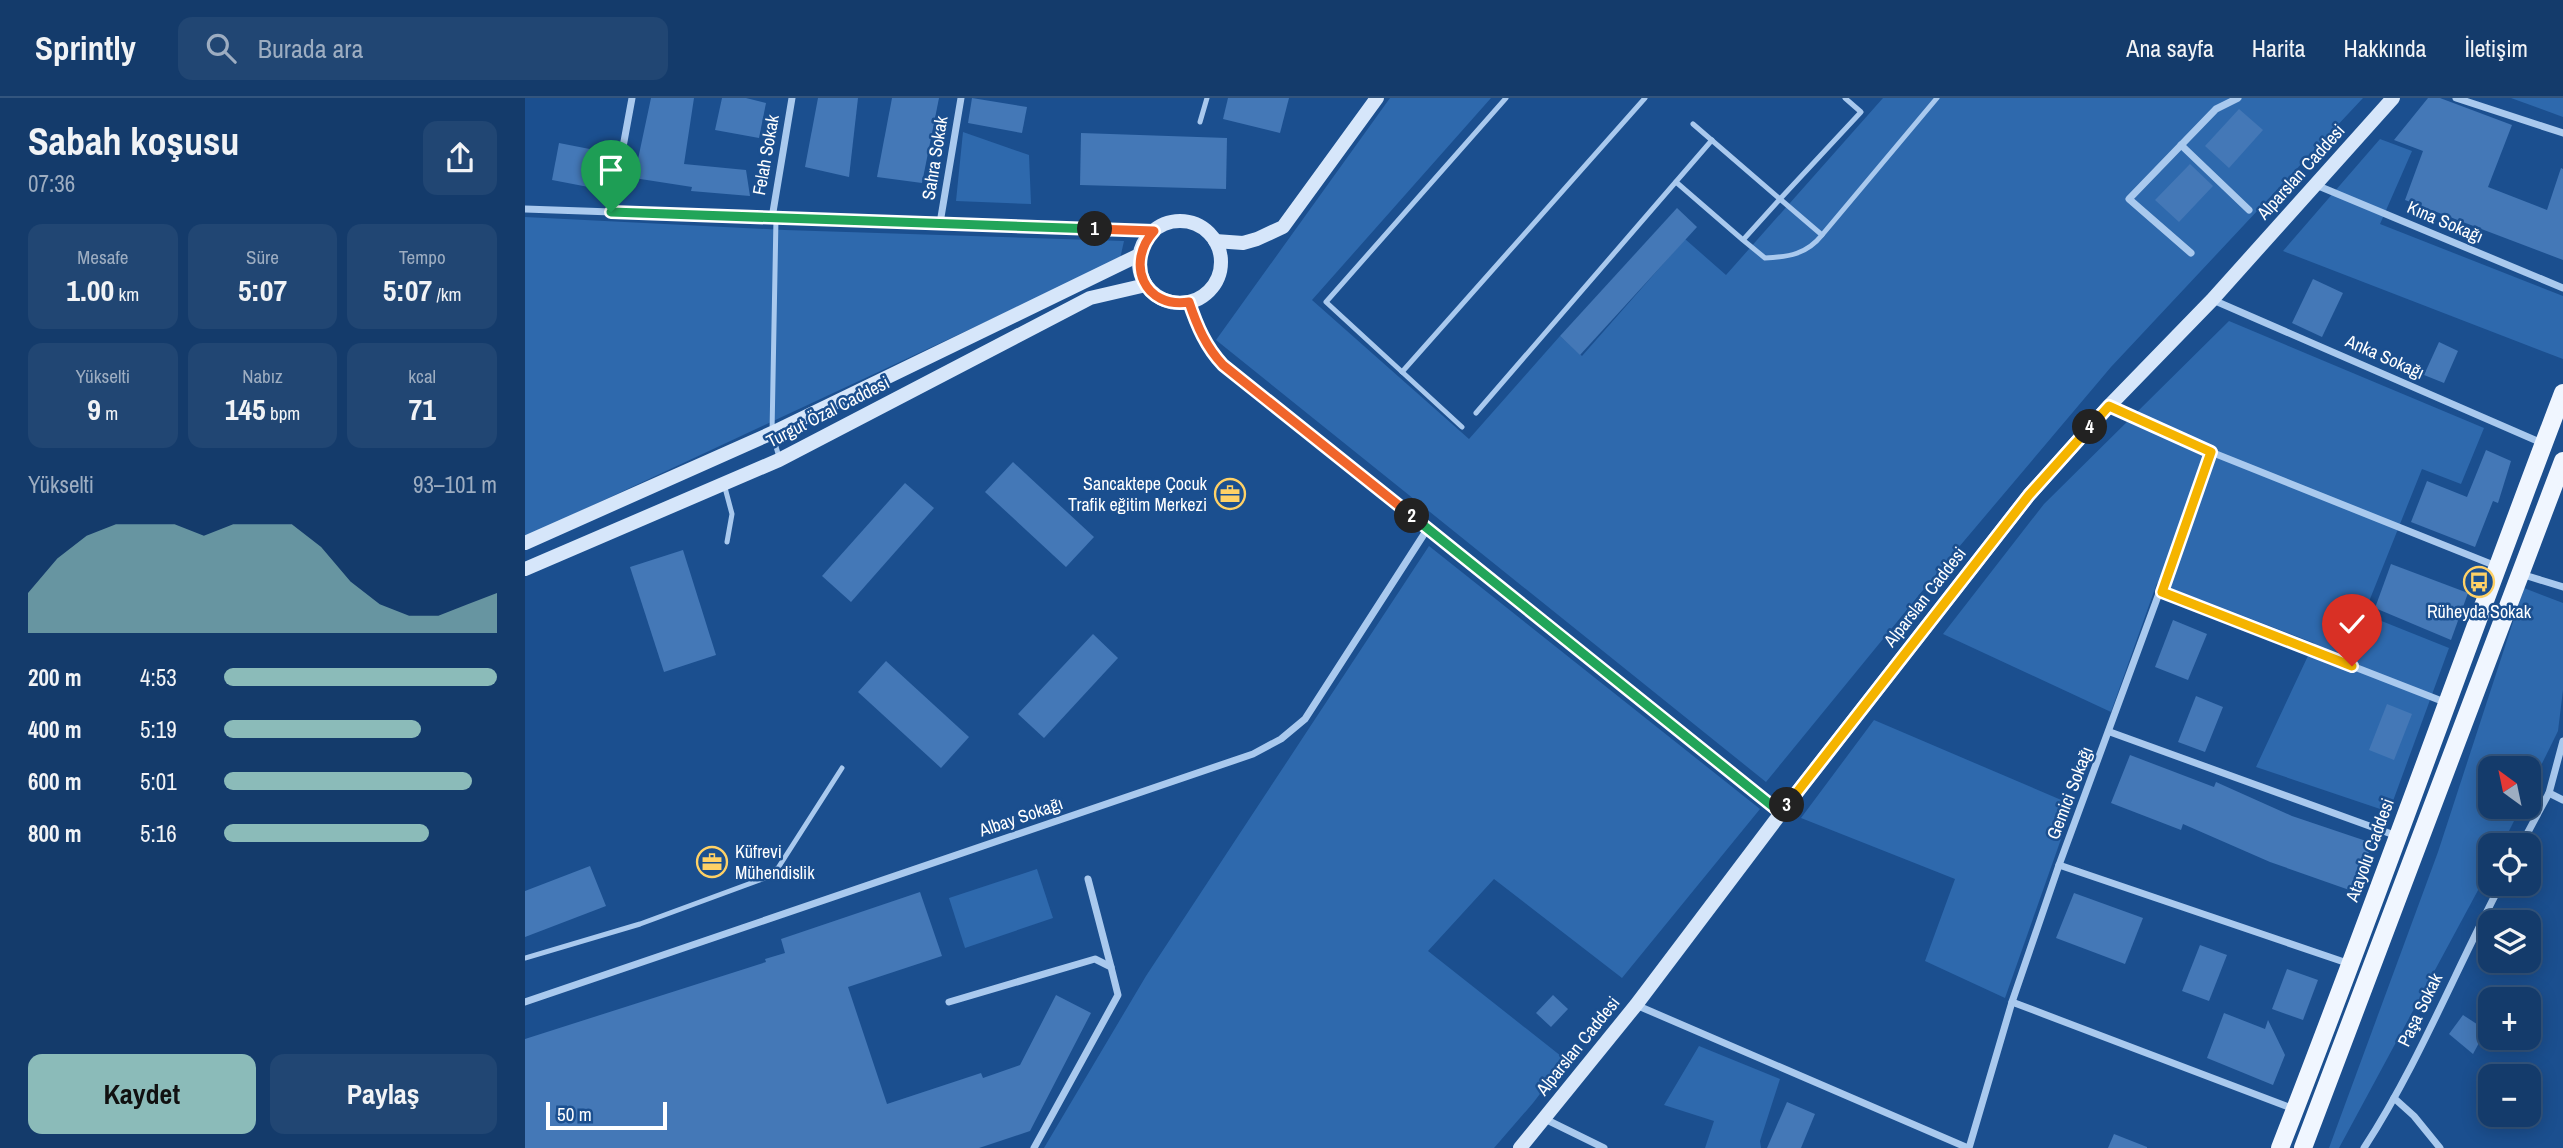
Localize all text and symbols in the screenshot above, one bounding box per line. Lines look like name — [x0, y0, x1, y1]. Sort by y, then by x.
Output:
search box — [178, 17, 668, 80]
text: Sprintly — [35, 26, 136, 70]
icon: search — [202, 29, 240, 67]
text: Burada ara — [258, 31, 363, 66]
text: Ana sayfa — [2126, 32, 2214, 64]
text: Harita — [2252, 32, 2305, 64]
text: Hakkında — [2343, 32, 2427, 64]
text: İletişim — [2465, 32, 2528, 64]
street label: Felah Sokak — [746, 112, 785, 197]
street label: Sahra Sokak — [916, 114, 954, 202]
text: Sabah koşusu — [28, 116, 239, 167]
street label: Alparslan Caddesi — [2250, 118, 2350, 226]
button: share — [423, 121, 497, 195]
pin — [581, 140, 641, 212]
icon: arrive — [592, 151, 630, 189]
text: 07:36 — [28, 168, 75, 199]
street label: Kına Sokağı — [2403, 194, 2487, 249]
pin: 1 — [1077, 212, 1113, 246]
text: 1 — [1090, 215, 1099, 241]
text: Mesafe — [77, 244, 128, 270]
text: Süre — [246, 244, 279, 270]
text: Tempo — [399, 244, 446, 270]
text: 1.00 — [66, 270, 114, 310]
text: 5:07 — [238, 270, 287, 310]
text: 5:07 — [383, 270, 432, 310]
text: km — [114, 281, 139, 307]
text: /km — [432, 281, 462, 307]
street label: Anka Sokağı — [2341, 328, 2429, 385]
text: Yükselti — [76, 363, 130, 389]
text: Nabız — [242, 363, 283, 389]
text: kcal — [408, 363, 436, 389]
street label: Turgut Özal Caddesi — [762, 370, 894, 453]
text: 9 — [87, 389, 101, 429]
text: 145 — [225, 389, 266, 429]
text: 71 — [408, 389, 436, 429]
text: m — [101, 400, 118, 426]
text: bpm — [266, 400, 300, 426]
pin: 4 — [2073, 410, 2107, 444]
text: 4 — [2085, 413, 2094, 439]
text: Yükselti — [28, 469, 94, 500]
text: 93–101 m — [413, 469, 497, 500]
place label: Sancaktepe Çocuk Trafik eğitim Merkezi — [1068, 471, 1208, 517]
office icon: Sancaktepe Çocuk Trafik eğitim Merkezi — [1213, 477, 1247, 511]
pin: 2 — [1395, 498, 1429, 534]
text: 2 — [1407, 502, 1416, 528]
street label: Alparslan Caddesi — [1877, 541, 1972, 653]
bus stop icon: Rüheyda Sokak — [2462, 565, 2496, 599]
pin — [2322, 594, 2382, 666]
place label: Rüheyda Sokak — [2427, 599, 2532, 624]
icon: check — [2333, 605, 2371, 643]
text: 200 m — [28, 662, 81, 693]
text: 4:53 — [140, 662, 177, 693]
text: 400 m — [28, 714, 81, 745]
text: 5:19 — [140, 714, 177, 745]
street label: Gemici Sokağı — [2040, 743, 2099, 843]
north arrow — [2478, 756, 2541, 819]
map controls — [2478, 756, 2541, 1127]
text: 600 m — [28, 766, 81, 797]
text: 5:01 — [140, 766, 177, 797]
pin: 3 — [1769, 788, 1805, 822]
street label: Albay Sokağı — [975, 791, 1066, 843]
text: 3 — [1782, 791, 1791, 817]
street label: Atayolu Caddesi — [2339, 795, 2400, 906]
text: 800 m — [28, 818, 81, 849]
text: 5:16 — [140, 818, 177, 849]
button: locate — [2478, 833, 2541, 896]
place label: Küfrevi Mühendislik — [735, 839, 815, 885]
office icon: Küfrevi Mühendislik — [695, 845, 729, 879]
button: layers — [2478, 910, 2541, 973]
street label: Paşa Sokak — [2391, 968, 2448, 1051]
button: + — [2478, 987, 2541, 1050]
street label: Alparslan Caddesi — [1529, 991, 1625, 1101]
button: Kaydet — [28, 1054, 256, 1134]
button: Paylaş — [270, 1054, 497, 1134]
button: − — [2478, 1064, 2541, 1127]
scale bar — [546, 1099, 667, 1131]
text: 50 m — [557, 1101, 592, 1127]

